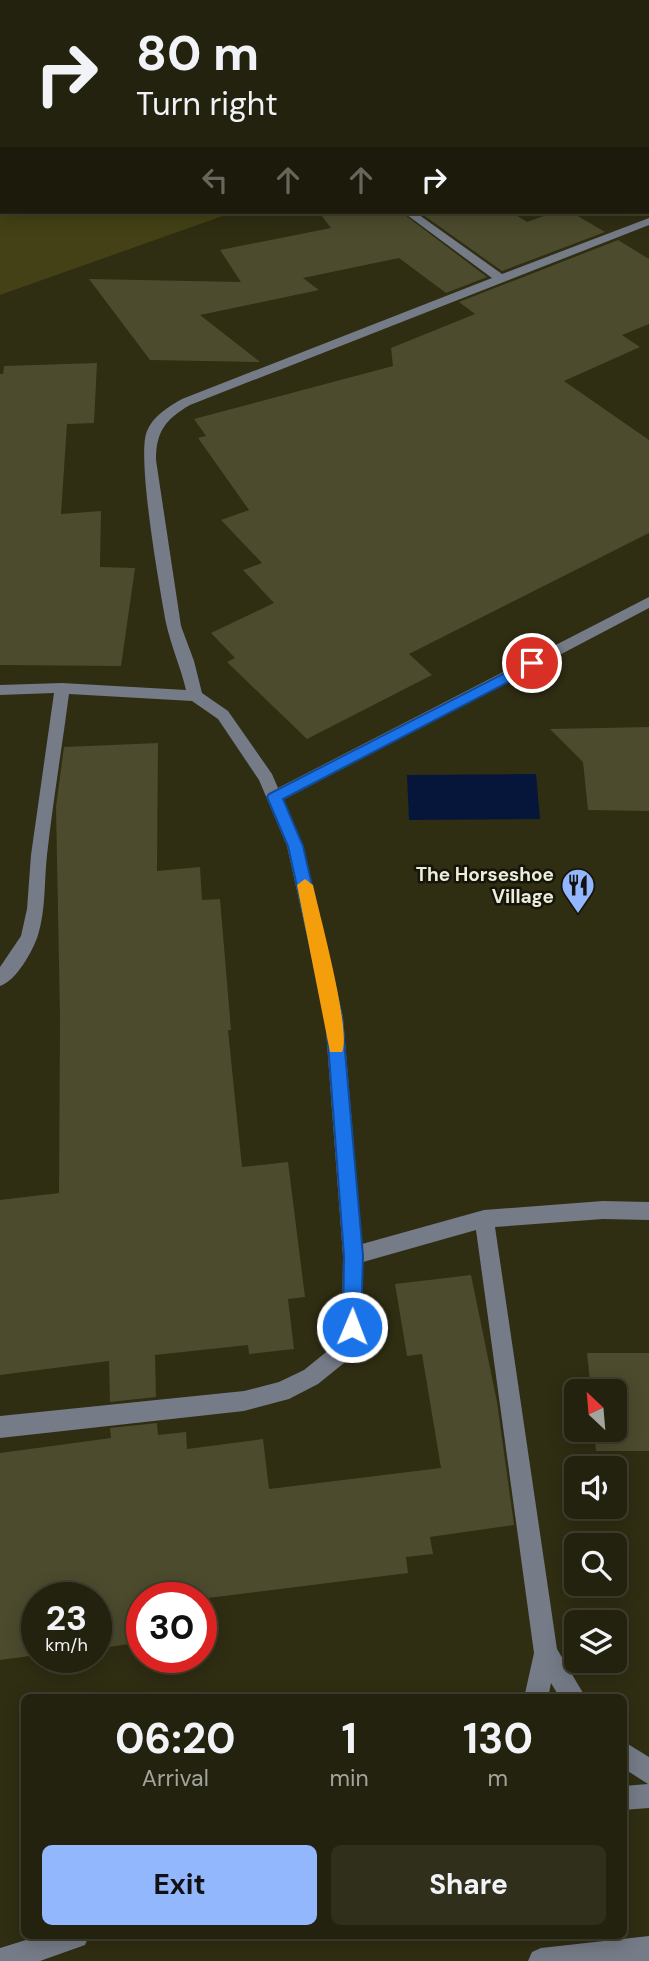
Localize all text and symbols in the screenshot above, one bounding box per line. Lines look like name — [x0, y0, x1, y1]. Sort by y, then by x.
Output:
text: 80 m — [136, 21, 259, 85]
icon: right — [21, 28, 112, 119]
text: Turn right — [136, 83, 278, 125]
icon: left — [196, 161, 234, 199]
icon: ahead — [269, 161, 307, 199]
icon: ahead — [342, 161, 380, 199]
icon: right — [415, 161, 453, 199]
pin — [502, 633, 562, 693]
icon: arrive — [513, 644, 551, 682]
place label: The Horseshoe Village — [416, 862, 554, 909]
restaurant icon: The Horseshoe Village — [559, 866, 597, 915]
position arrow — [315, 1290, 389, 1364]
north arrow — [564, 1379, 626, 1442]
map controls — [564, 1379, 627, 1673]
button: sound — [564, 1456, 627, 1519]
button: search — [564, 1533, 627, 1596]
speed limit sign: 30 — [126, 1582, 217, 1673]
text: 23 — [46, 1595, 87, 1641]
button: layers — [564, 1610, 627, 1673]
text: km/h — [45, 1633, 88, 1657]
text: 06:20 — [115, 1711, 236, 1766]
text: 1 — [341, 1711, 357, 1766]
text: 130 — [463, 1711, 533, 1766]
text: Arrival — [142, 1763, 209, 1793]
text: min — [330, 1763, 369, 1793]
text: m — [488, 1763, 508, 1793]
button: Exit — [42, 1845, 317, 1925]
button: Share — [331, 1845, 606, 1925]

